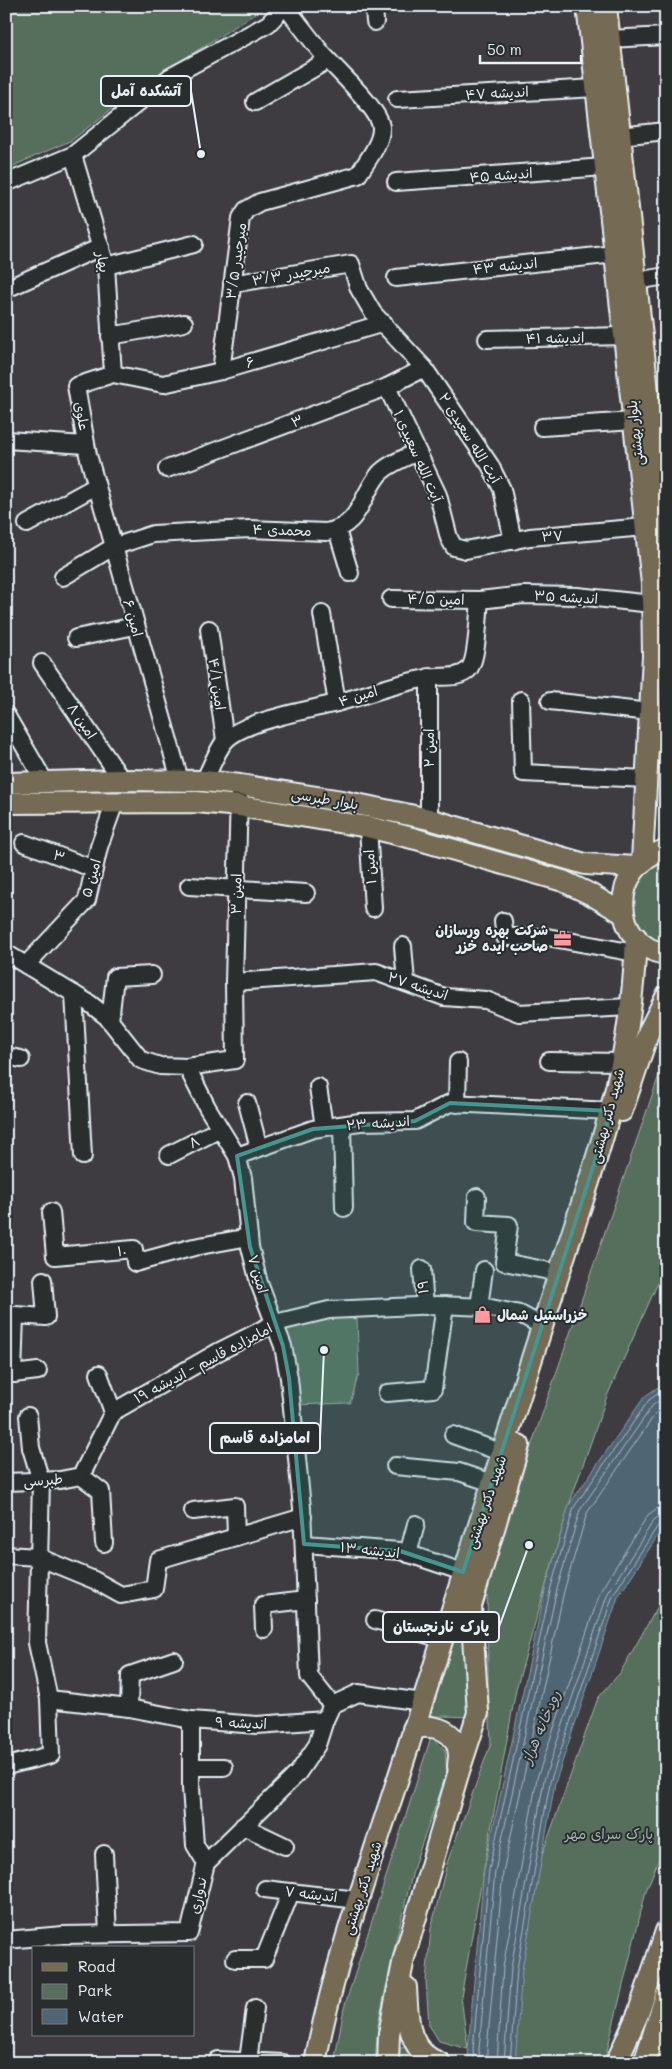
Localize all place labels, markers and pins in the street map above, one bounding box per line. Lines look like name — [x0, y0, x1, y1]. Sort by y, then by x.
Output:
callout: آتشکده آمل — [101, 76, 191, 106]
place label: شرکت بهره ورسازان صاحب ایده خزر — [435, 920, 548, 955]
office icon: شرکت بهره ورسازان صاحب ایده خزر — [552, 928, 572, 948]
shop icon: خزراستیل شمال — [473, 1305, 493, 1325]
place label: خزراستیل شمال — [497, 1305, 587, 1324]
callout: امامزاده قاسم — [210, 1423, 320, 1453]
callout: پارک نارنجستان — [383, 1612, 499, 1642]

